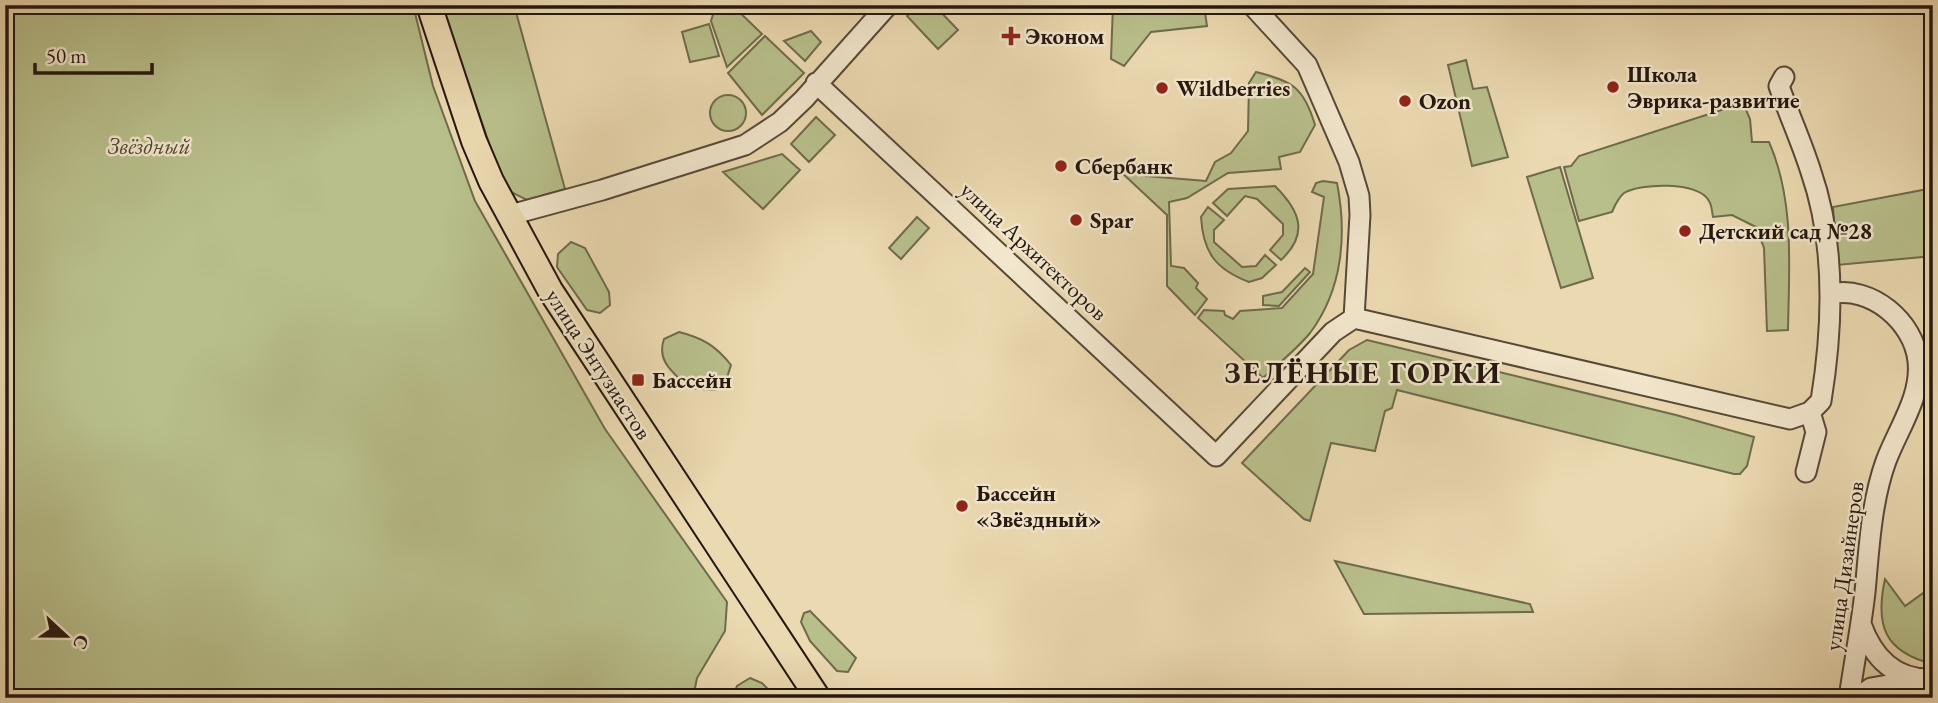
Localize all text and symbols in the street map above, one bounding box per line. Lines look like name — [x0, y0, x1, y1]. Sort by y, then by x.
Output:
place label: Эконом — [1025, 21, 1105, 51]
marker: Эконом — [1003, 28, 1019, 44]
scale bar — [35, 32, 152, 76]
text: 50 m — [46, 42, 87, 69]
place label: Школа Эврика-развитие — [1627, 59, 1800, 115]
place label: Wildberries — [1176, 73, 1290, 103]
marker: Школа Эврика-развитие — [1605, 79, 1621, 95]
marker: Wildberries — [1154, 80, 1170, 96]
place label: Ozon — [1419, 86, 1471, 116]
marker: Ozon — [1397, 93, 1413, 109]
park label: Звёздный — [108, 131, 191, 161]
place label: Сбербанк — [1075, 151, 1173, 181]
marker: Сбербанк — [1053, 158, 1069, 174]
street label: улица Архитекторов — [954, 175, 1114, 327]
place label: Spar — [1090, 205, 1134, 235]
marker: Spar — [1068, 212, 1084, 228]
place label: Детский сад №28 — [1699, 216, 1872, 246]
marker: Детский сад №28 — [1677, 223, 1693, 239]
street label: улица Энтузиастов — [539, 283, 659, 446]
district label: ЗЕЛЁНЫЕ ГОРКИ — [1224, 353, 1502, 392]
place label: Бассейн — [652, 365, 732, 395]
marker: Бассейн — [630, 372, 646, 388]
place label: Бассейн «Звёздный» — [976, 478, 1101, 534]
street label: улица Дизайнеров — [1817, 479, 1871, 653]
marker: Бассейн «Звёздный» — [954, 498, 970, 514]
north arrow — [32, 602, 102, 672]
text: С — [67, 631, 95, 653]

